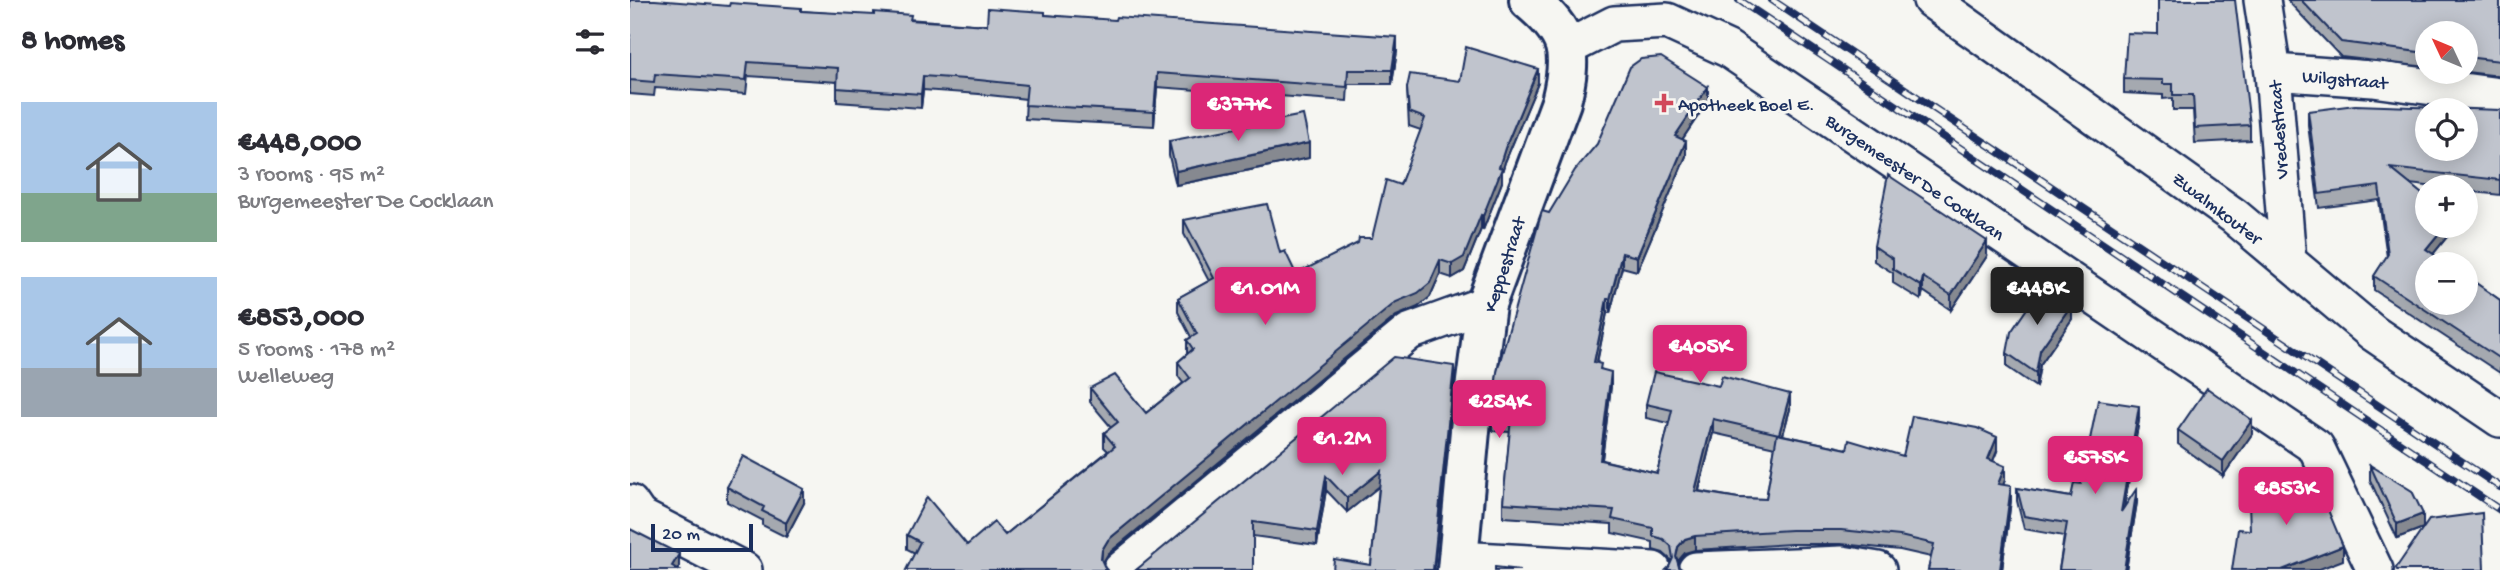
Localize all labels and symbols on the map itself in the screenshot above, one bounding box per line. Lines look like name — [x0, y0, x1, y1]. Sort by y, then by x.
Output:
north arrow — [2415, 21, 2478, 84]
street label: Wilgstraat — [2301, 66, 2391, 97]
street label: Vredestraat — [2265, 78, 2295, 181]
pin: €377K — [1189, 83, 1287, 143]
marker: Apotheek Boel E. — [1656, 95, 1672, 111]
place label: Apotheek Boel E. — [1678, 95, 1815, 118]
street label: Burgemeester De Cocklaan — [1819, 110, 2008, 247]
street label: Zwalmkouter — [2166, 168, 2267, 252]
street label: Keppestraat — [1480, 212, 1533, 316]
pin: €1.01M — [1208, 268, 1322, 327]
pin: €448K — [1988, 268, 2086, 327]
pin: €405K — [1651, 326, 1749, 385]
pin: €254K — [1450, 380, 1548, 440]
pin: €1.2M — [1293, 418, 1391, 477]
pin: €575K — [2046, 436, 2144, 496]
pin: €853K — [2237, 468, 2335, 527]
scale bar — [651, 521, 752, 553]

